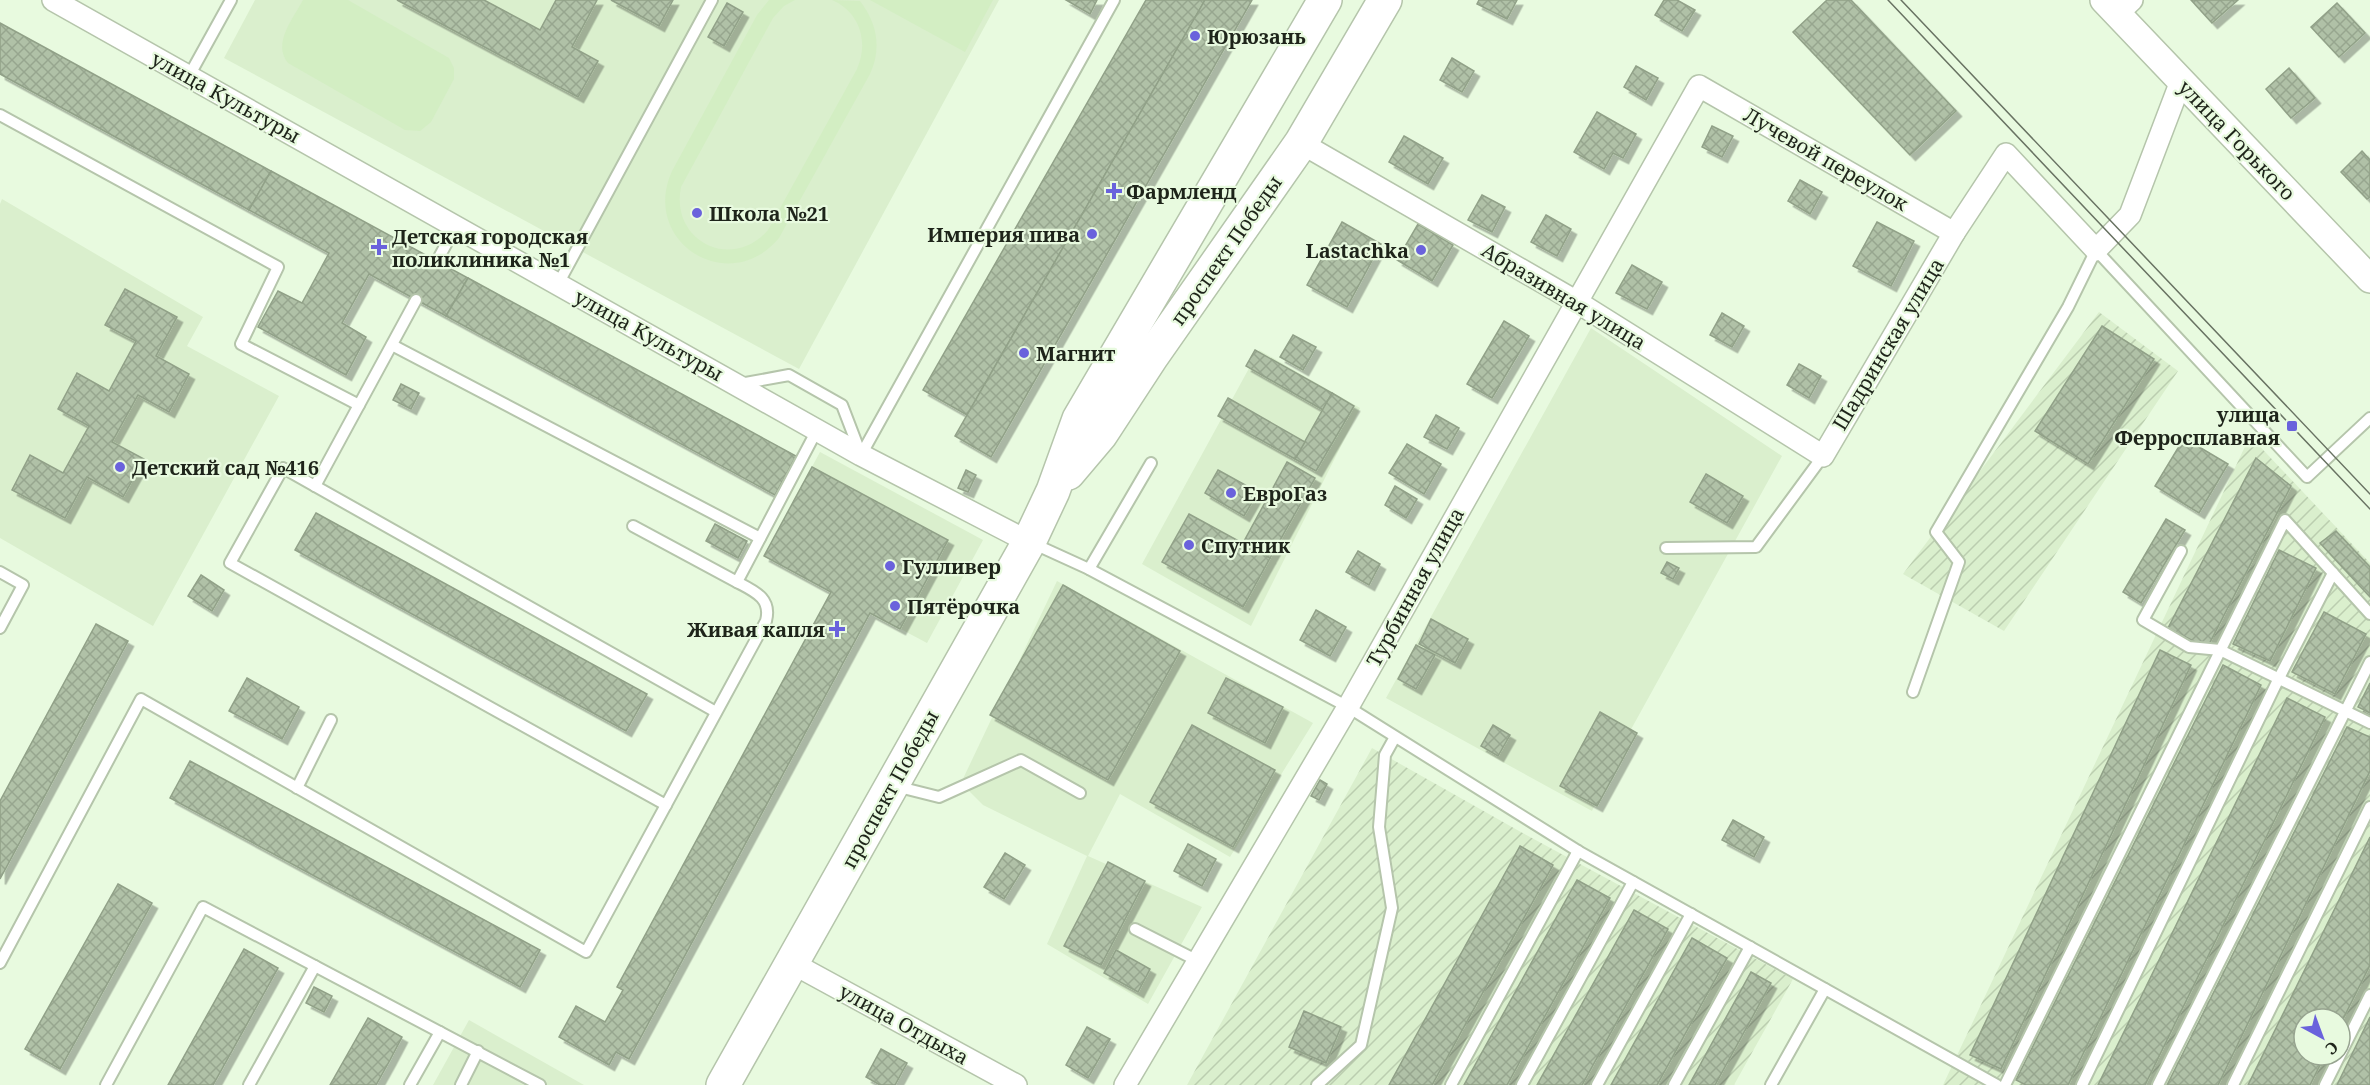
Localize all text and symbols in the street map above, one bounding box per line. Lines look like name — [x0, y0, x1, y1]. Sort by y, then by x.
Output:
place label: Юрюзань — [1207, 23, 1306, 50]
marker: Юрюзань — [1188, 29, 1202, 43]
street label: улица Культуры — [147, 45, 305, 149]
street label: улица Горького — [2173, 74, 2301, 206]
street label: Лучевой переулок — [1739, 101, 1913, 217]
street label: проспект Победы — [1164, 170, 1288, 330]
place label: Фармленд — [1126, 178, 1237, 205]
marker: Фармленд — [1107, 184, 1121, 198]
place label: Школа №21 — [709, 200, 829, 227]
marker: Школа №21 — [690, 206, 704, 220]
place label: Империя пива — [927, 221, 1080, 248]
place label: Детская городская поликлиника №1 — [392, 223, 588, 273]
marker: Империя пива — [1085, 227, 1099, 241]
street label: Абразивная улица — [1477, 236, 1651, 356]
place label: Lastachka — [1306, 237, 1409, 264]
marker: Детская городская поликлиника №1 — [370, 238, 388, 256]
marker: Lastachka — [1414, 243, 1428, 257]
street label: Шадринская улица — [1826, 253, 1950, 435]
street label: улица Культуры — [570, 283, 728, 387]
place label: Магнит — [1036, 340, 1115, 367]
marker: Магнит — [1017, 346, 1031, 360]
place label: улица Ферросплавная — [2114, 401, 2280, 451]
marker: улица Ферросплавная — [2285, 419, 2299, 433]
place label: Детский сад №416 — [132, 454, 319, 481]
marker: Детский сад №416 — [113, 460, 127, 474]
place label: ЕвроГаз — [1243, 480, 1327, 507]
marker: ЕвроГаз — [1224, 486, 1238, 500]
street label: Турбинная улица — [1360, 502, 1470, 672]
place label: Спутник — [1201, 532, 1291, 559]
marker: Спутник — [1182, 538, 1196, 552]
place label: Гулливер — [902, 553, 1001, 580]
marker: Гулливер — [883, 559, 897, 573]
place label: Пятёрочка — [907, 593, 1020, 620]
marker: Пятёрочка — [888, 599, 902, 613]
place label: Живая капля — [687, 616, 825, 643]
marker: Живая капля — [830, 622, 844, 636]
street label: проспект Победы — [835, 705, 945, 873]
street label: улица Отдыха — [834, 977, 974, 1071]
north arrow — [2292, 1007, 2352, 1067]
text: С — [2321, 1037, 2343, 1060]

